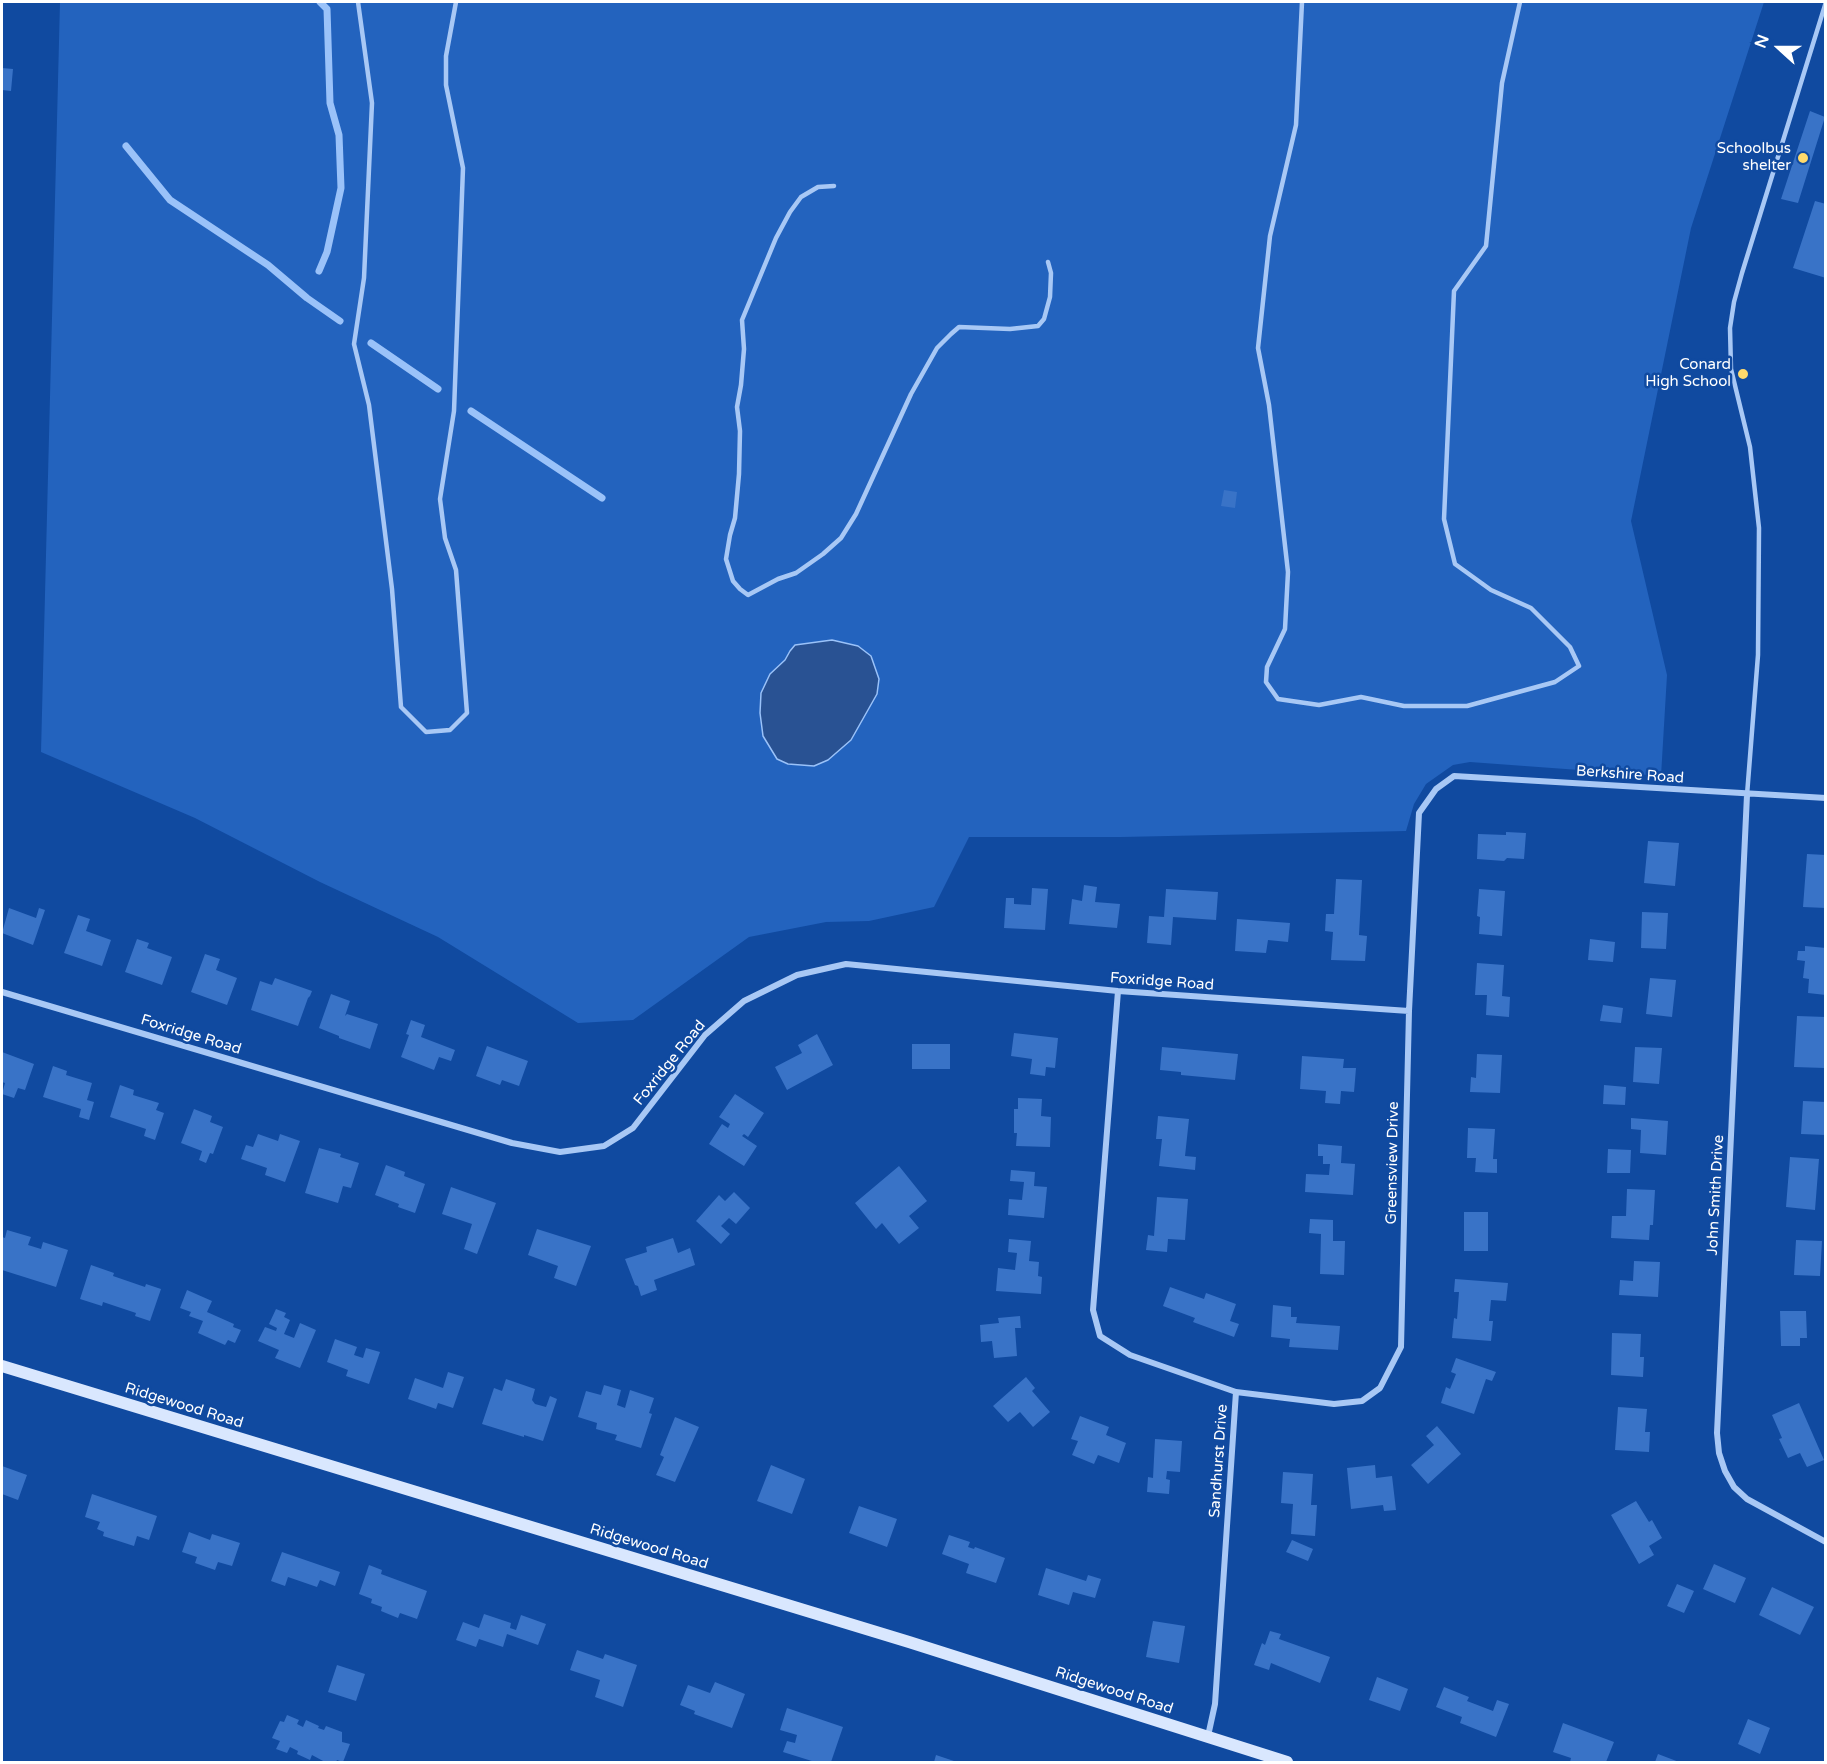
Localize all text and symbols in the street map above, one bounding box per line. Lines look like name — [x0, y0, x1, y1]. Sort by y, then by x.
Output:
north arrow — [1749, 18, 1809, 78]
text: N — [1751, 32, 1774, 51]
place label: Schoolbus shelter — [1717, 140, 1791, 175]
marker: Schoolbus shelter — [1796, 151, 1810, 165]
place label: Conard High School — [1645, 356, 1731, 391]
marker: Conard High School — [1736, 367, 1750, 381]
street label: Berkshire Road — [1575, 762, 1685, 788]
street label: Foxridge Road — [1109, 969, 1215, 995]
street label: Foxridge Road — [139, 1011, 243, 1059]
street label: Foxridge Road — [630, 1017, 710, 1109]
street label: Greensview Drive — [1383, 1101, 1403, 1225]
street label: John Smith Drive — [1704, 1134, 1728, 1256]
street label: Ridgewood Road — [123, 1379, 245, 1433]
street label: Sandhurst Drive — [1206, 1404, 1232, 1518]
street label: Ridgewood Road — [588, 1520, 710, 1574]
street label: Ridgewood Road — [1053, 1663, 1175, 1719]

